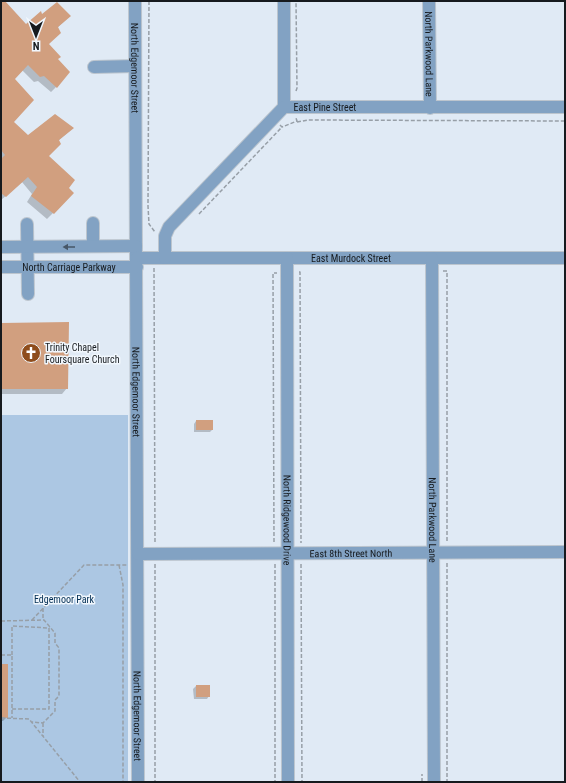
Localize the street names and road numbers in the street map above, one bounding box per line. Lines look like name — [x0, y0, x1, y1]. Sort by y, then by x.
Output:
street label: North Parkwood Lane — [423, 11, 435, 97]
street label: North Edgemoor Street — [129, 23, 140, 113]
street label: East Pine Street — [294, 102, 356, 113]
street label: East Murdock Street — [311, 253, 391, 264]
street label: North Carriage Parkway — [22, 262, 116, 273]
street label: North Edgemoor Street — [130, 347, 142, 437]
street label: North Ridgewood Drive — [281, 475, 293, 566]
street label: North Parkwood Lane — [427, 477, 438, 563]
street label: East 8th Street North — [310, 548, 393, 559]
street label: North Edgemoor Street — [132, 671, 143, 761]

